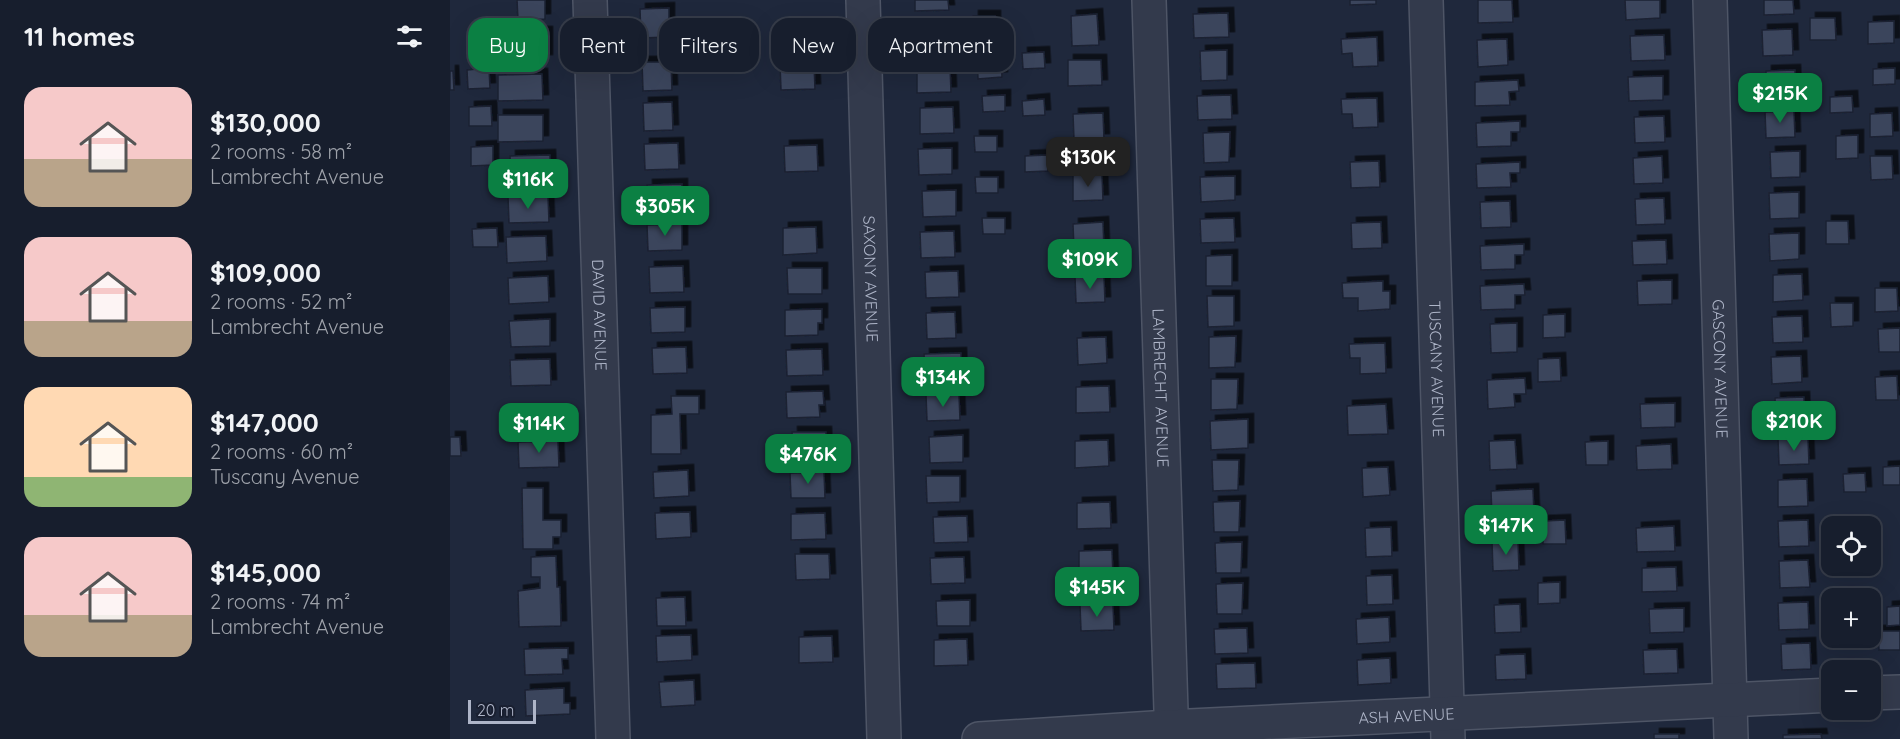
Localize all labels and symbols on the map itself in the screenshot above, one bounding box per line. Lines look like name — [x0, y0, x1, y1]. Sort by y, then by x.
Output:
pin: $215K — [1738, 73, 1822, 124]
pin: $130K — [1046, 137, 1130, 188]
pin: $116K — [486, 159, 570, 210]
pin: $305K — [623, 186, 707, 237]
street label: SAXONY AVENUE — [859, 215, 883, 342]
pin: $109K — [1048, 239, 1132, 290]
street label: DAVID AVENUE — [588, 259, 612, 371]
street label: GASCONY AVENUE — [1709, 299, 1732, 439]
street label: TUSCANY AVENUE — [1425, 300, 1449, 437]
street label: LAMBRECHT AVENUE — [1149, 308, 1173, 468]
pin: $134K — [901, 357, 985, 408]
pin: $210K — [1752, 401, 1836, 452]
pin: $114K — [497, 403, 581, 454]
pin: $476K — [766, 434, 850, 485]
pin: $147K — [1464, 505, 1548, 556]
pin: $145K — [1055, 567, 1139, 618]
scale bar — [468, 697, 536, 724]
street label: ASH AVENUE — [1358, 703, 1455, 728]

